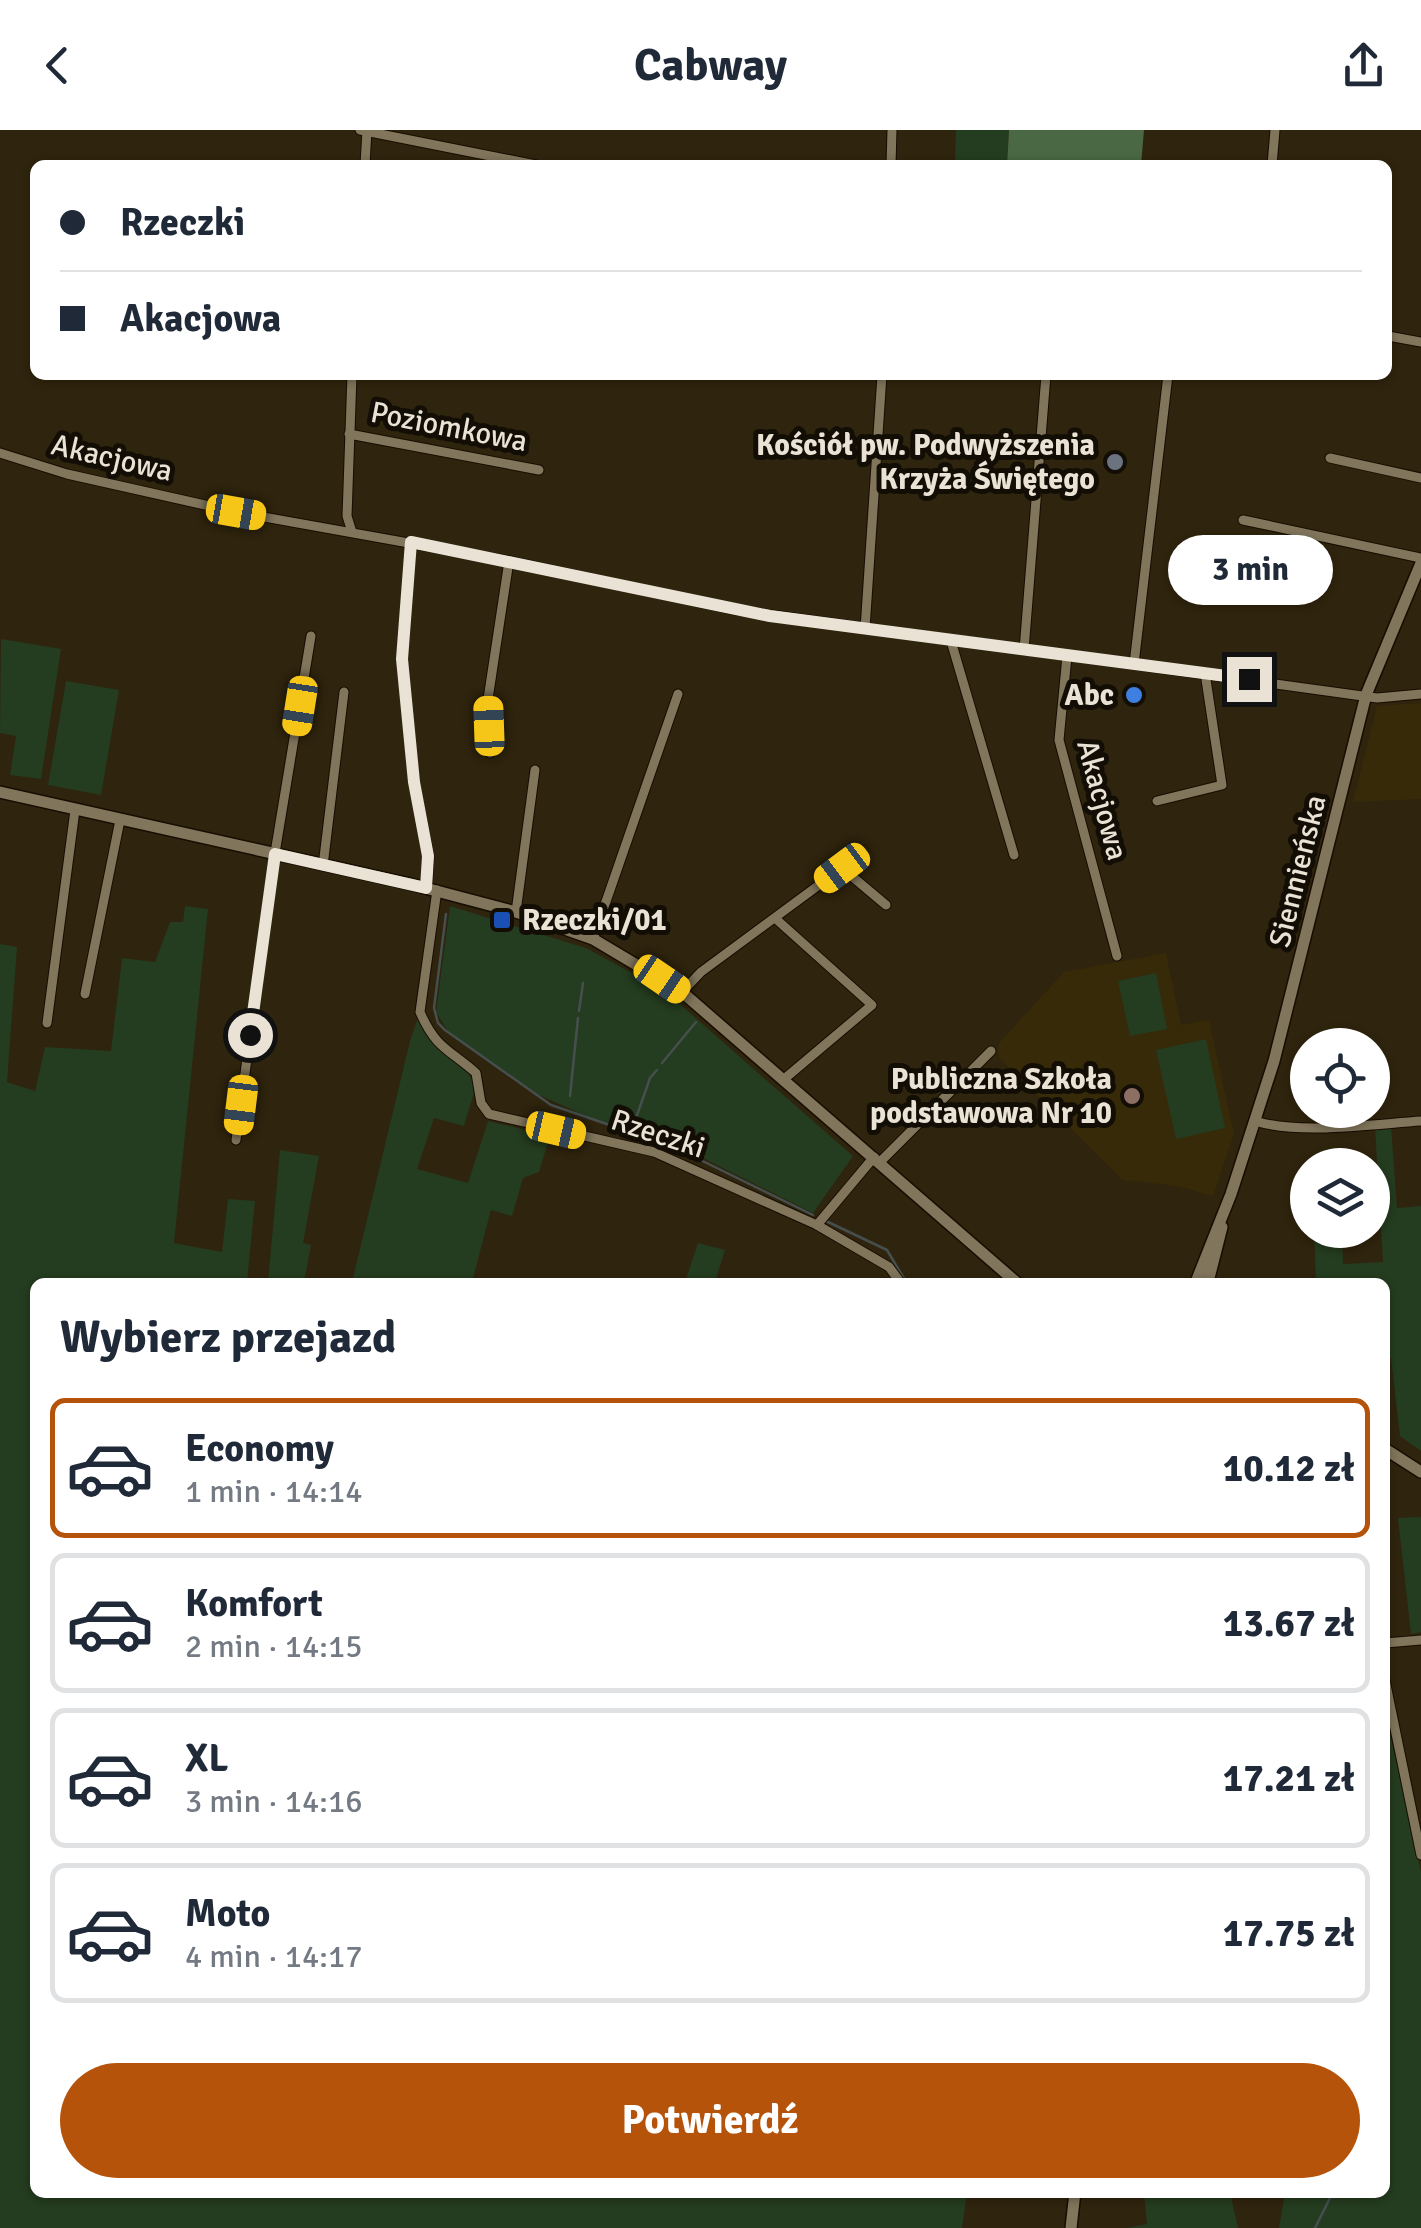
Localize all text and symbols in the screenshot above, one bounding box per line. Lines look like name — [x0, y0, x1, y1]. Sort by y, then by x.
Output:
icon: back — [30, 38, 85, 93]
text: Cabway — [634, 38, 787, 93]
icon: share — [1336, 38, 1391, 93]
text: Rzeczki — [120, 199, 245, 246]
text: Akacjowa — [120, 295, 281, 342]
street label: Poziomkowa — [368, 394, 530, 460]
street label: Akacjowa — [48, 426, 176, 490]
place label: Kościół pw. Podwyższenia Krzyża Świętego — [756, 427, 1095, 498]
marker: Kościół pw. Podwyższenia Krzyża Świętego — [1104, 451, 1126, 473]
car — [204, 492, 268, 532]
callout: 3 min — [1166, 534, 1332, 604]
text: 3 min — [1212, 550, 1289, 589]
route end — [1227, 657, 1272, 702]
car — [280, 674, 320, 738]
place label: Abc — [1065, 677, 1114, 714]
marker: Abc — [1123, 684, 1145, 706]
car — [473, 695, 505, 757]
street label: Akacjowa — [1068, 736, 1136, 864]
street label: Siennieńska — [1261, 791, 1335, 951]
car — [809, 838, 875, 898]
place label: Rzeczki/01 — [522, 902, 667, 939]
marker: Rzeczki/01 — [491, 909, 513, 931]
car — [629, 950, 695, 1008]
route start — [228, 1013, 273, 1058]
map controls — [1290, 1028, 1390, 1248]
button: locate — [1290, 1028, 1390, 1128]
place label: Publiczna Szkoła podstawowa Nr 10 — [870, 1061, 1112, 1132]
car — [222, 1073, 260, 1137]
marker: Publiczna Szkoła podstawowa Nr 10 — [1121, 1085, 1143, 1107]
street label: Rzeczki — [606, 1101, 710, 1167]
car — [523, 1109, 589, 1151]
button: layers — [1290, 1148, 1390, 1248]
text: Wybierz przejazd — [60, 1310, 396, 1365]
icon: car — [65, 1423, 155, 1513]
text: Economy — [185, 1425, 334, 1472]
text: 10.12 zł — [1223, 1445, 1355, 1492]
text: 1 min · 14:14 — [185, 1472, 363, 1511]
icon: car — [65, 1578, 155, 1668]
text: Komfort — [185, 1580, 323, 1627]
text: 13.67 zł — [1223, 1600, 1355, 1647]
text: 2 min · 14:15 — [185, 1627, 363, 1666]
icon: car — [65, 1733, 155, 1823]
text: XL — [185, 1735, 228, 1782]
text: 17.21 zł — [1223, 1755, 1355, 1802]
text: 3 min · 14:16 — [185, 1782, 363, 1821]
icon: car — [65, 1888, 155, 1978]
text: Moto — [185, 1890, 270, 1937]
text: 17.75 zł — [1223, 1910, 1355, 1957]
text: 4 min · 14:17 — [185, 1937, 363, 1976]
button: Potwierdź — [60, 2063, 1360, 2178]

